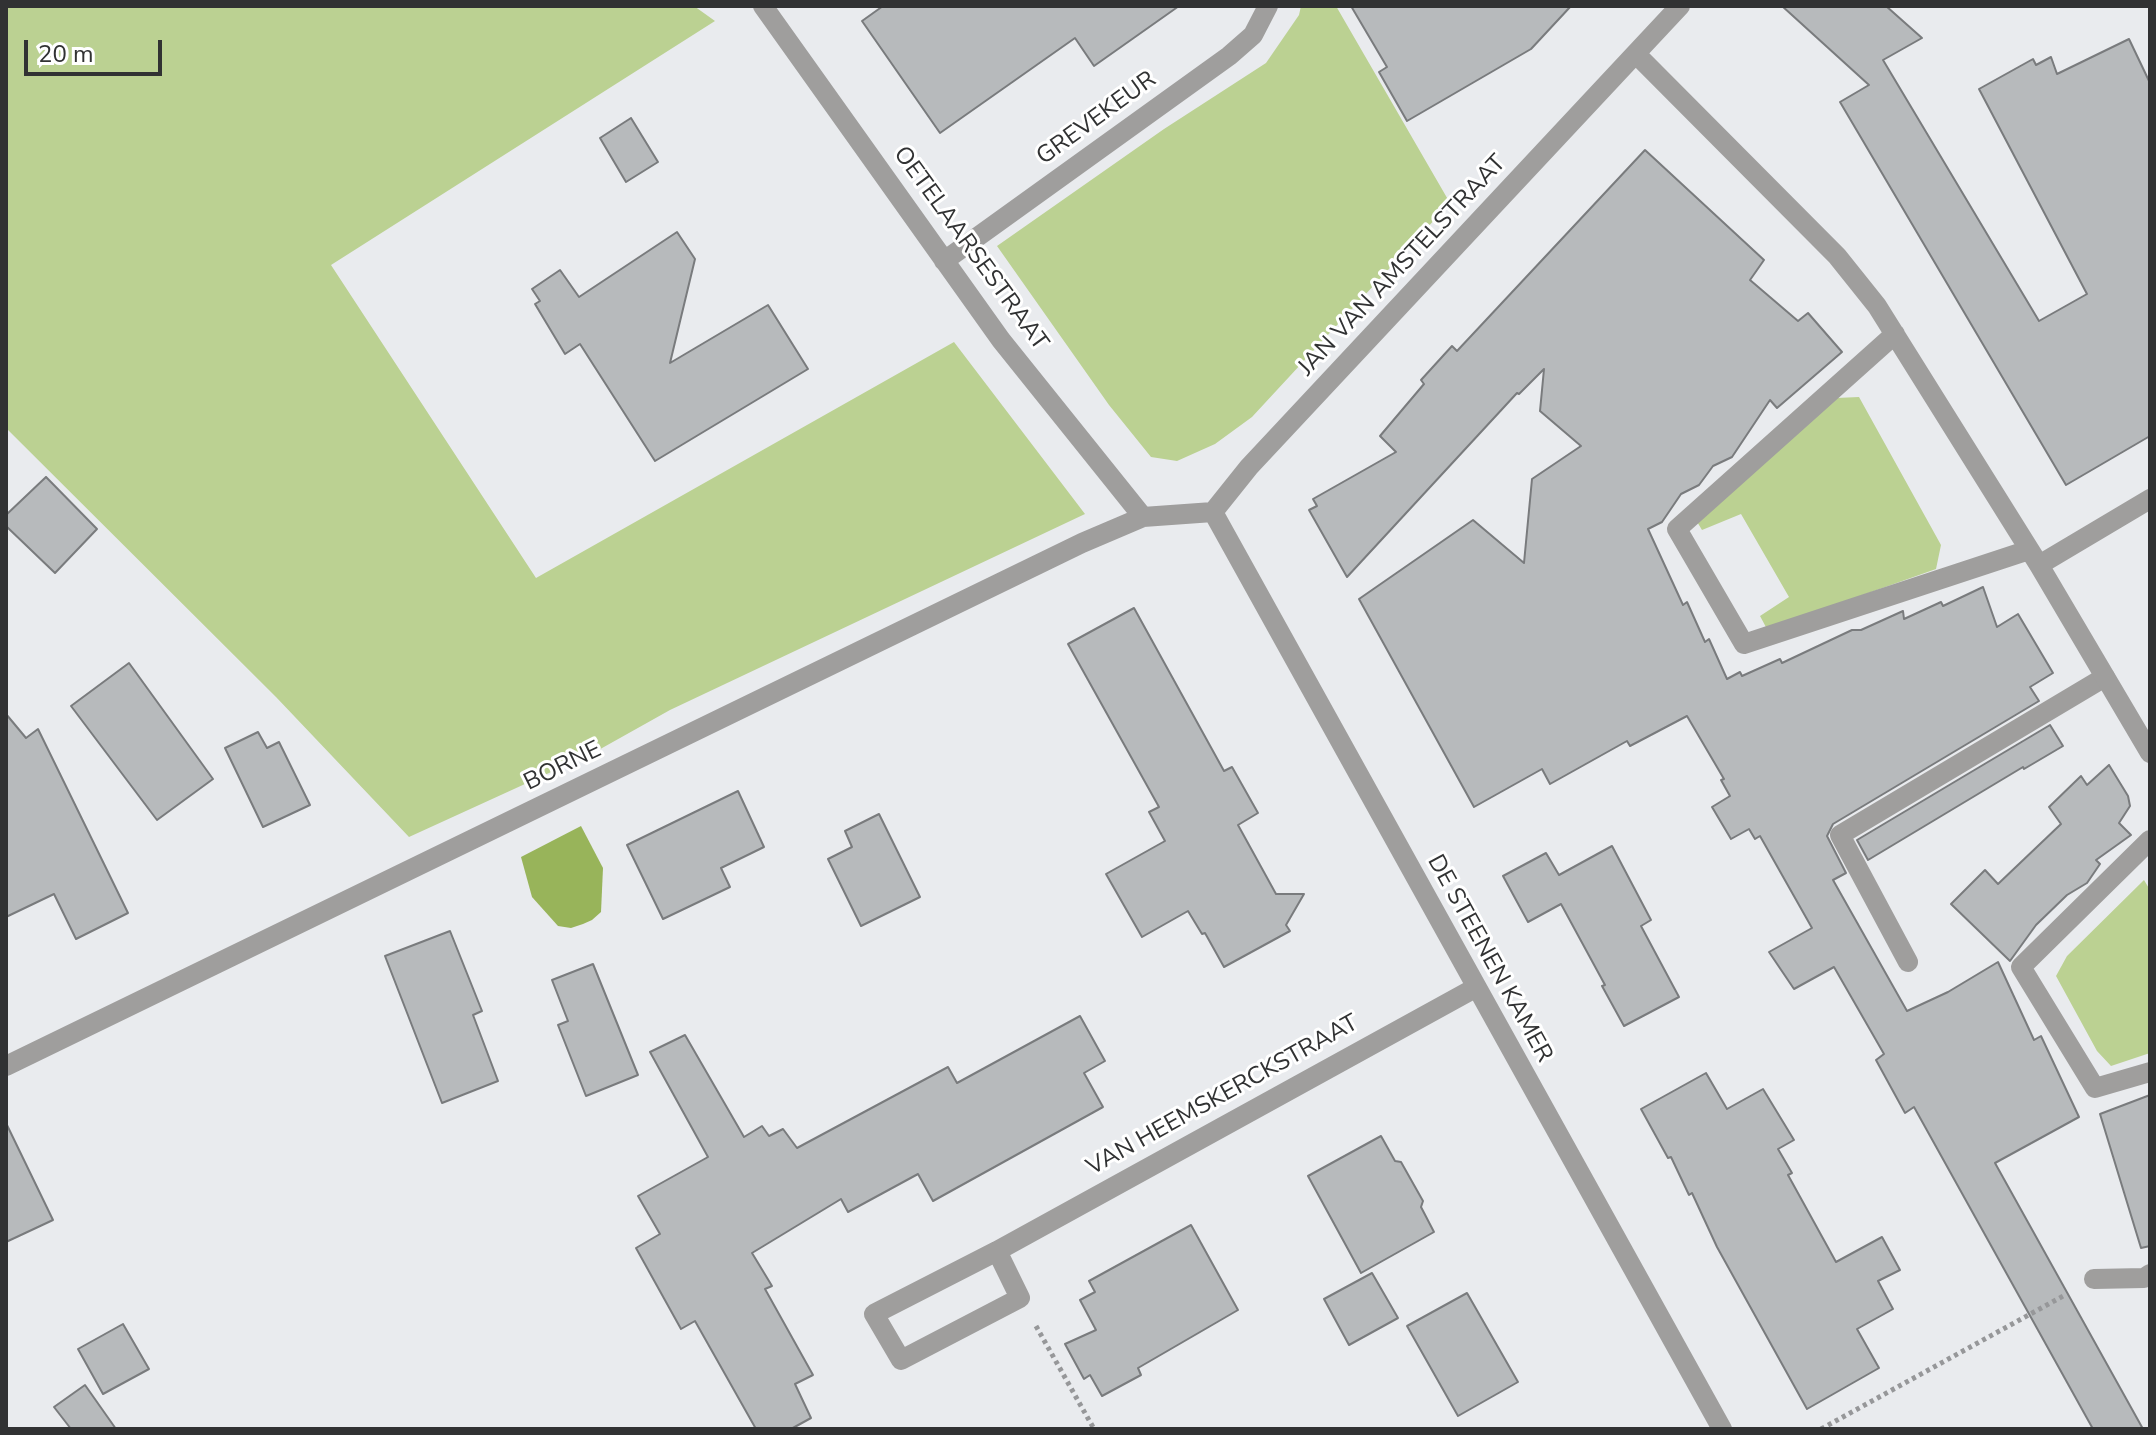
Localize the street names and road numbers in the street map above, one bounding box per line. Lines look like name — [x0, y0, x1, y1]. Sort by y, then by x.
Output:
street label: GREVEKEUR — [1032, 66, 1162, 172]
street label: OETELAARSESTRAAT — [886, 141, 1054, 357]
street label: JAN VAN AMSTELSTRAAT — [1293, 150, 1513, 382]
street label: BORNE — [520, 736, 606, 798]
street label: DE STEENEN KAMER — [1420, 850, 1558, 1068]
street label: VAN HEEMSKERCKSTRAAT — [1082, 1009, 1364, 1183]

